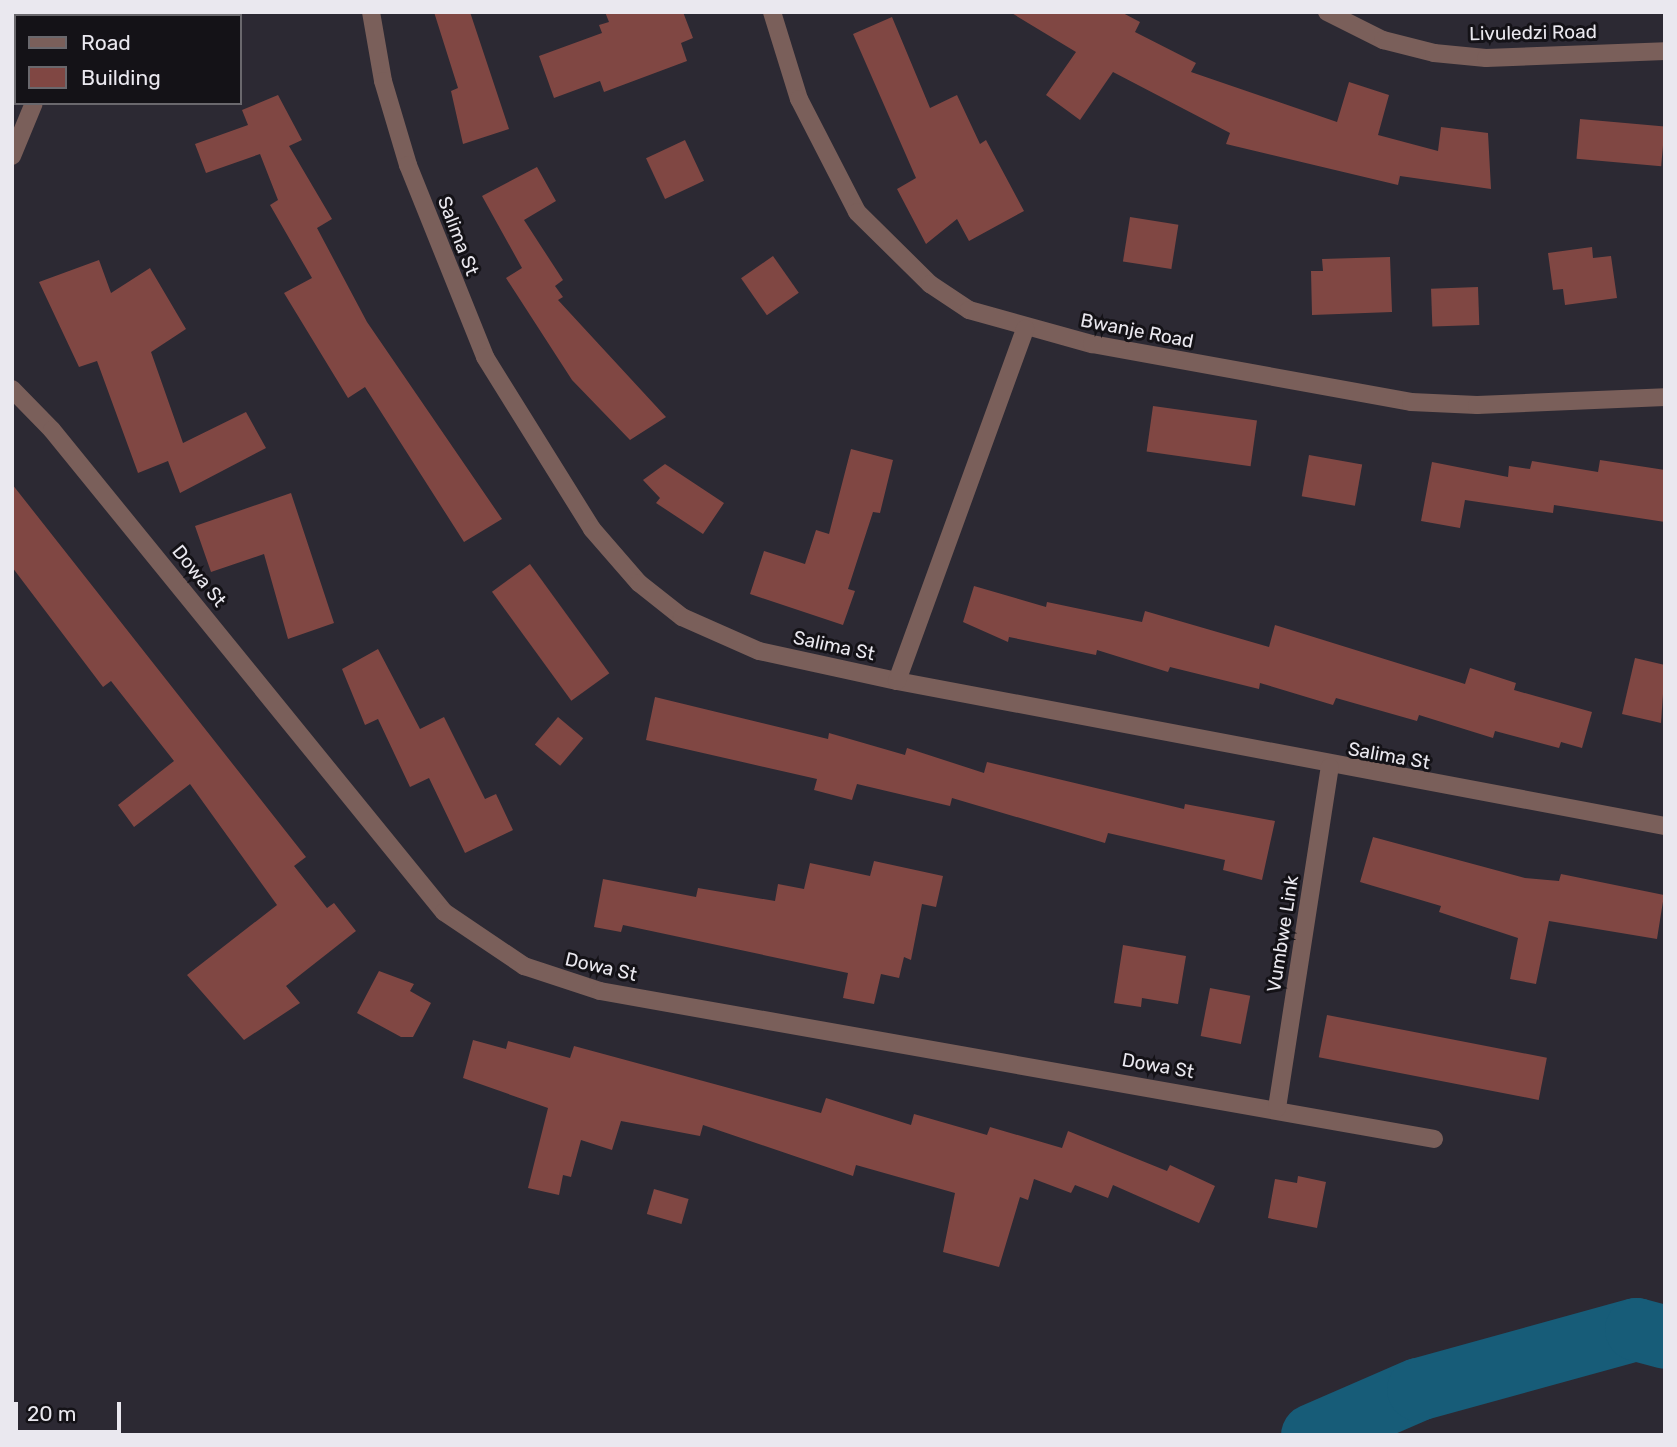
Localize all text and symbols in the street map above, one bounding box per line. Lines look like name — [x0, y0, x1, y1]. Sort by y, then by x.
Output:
legend — [14, 14, 242, 105]
street label: Livuledzi Road — [1469, 20, 1597, 46]
text: Road — [81, 30, 131, 55]
text: Building — [81, 65, 161, 90]
street label: Salima St — [433, 193, 483, 279]
street label: Bwanje Road — [1078, 309, 1196, 353]
street label: Dowa St — [167, 540, 231, 612]
street label: Salima St — [791, 626, 877, 666]
street label: Salima St — [1346, 738, 1432, 774]
street label: Vumbwe Link — [1263, 874, 1303, 994]
street label: Dowa St — [563, 948, 639, 986]
street label: Dowa St — [1120, 1048, 1196, 1084]
scale bar — [18, 1388, 124, 1432]
text: 20 m — [27, 1401, 76, 1426]

